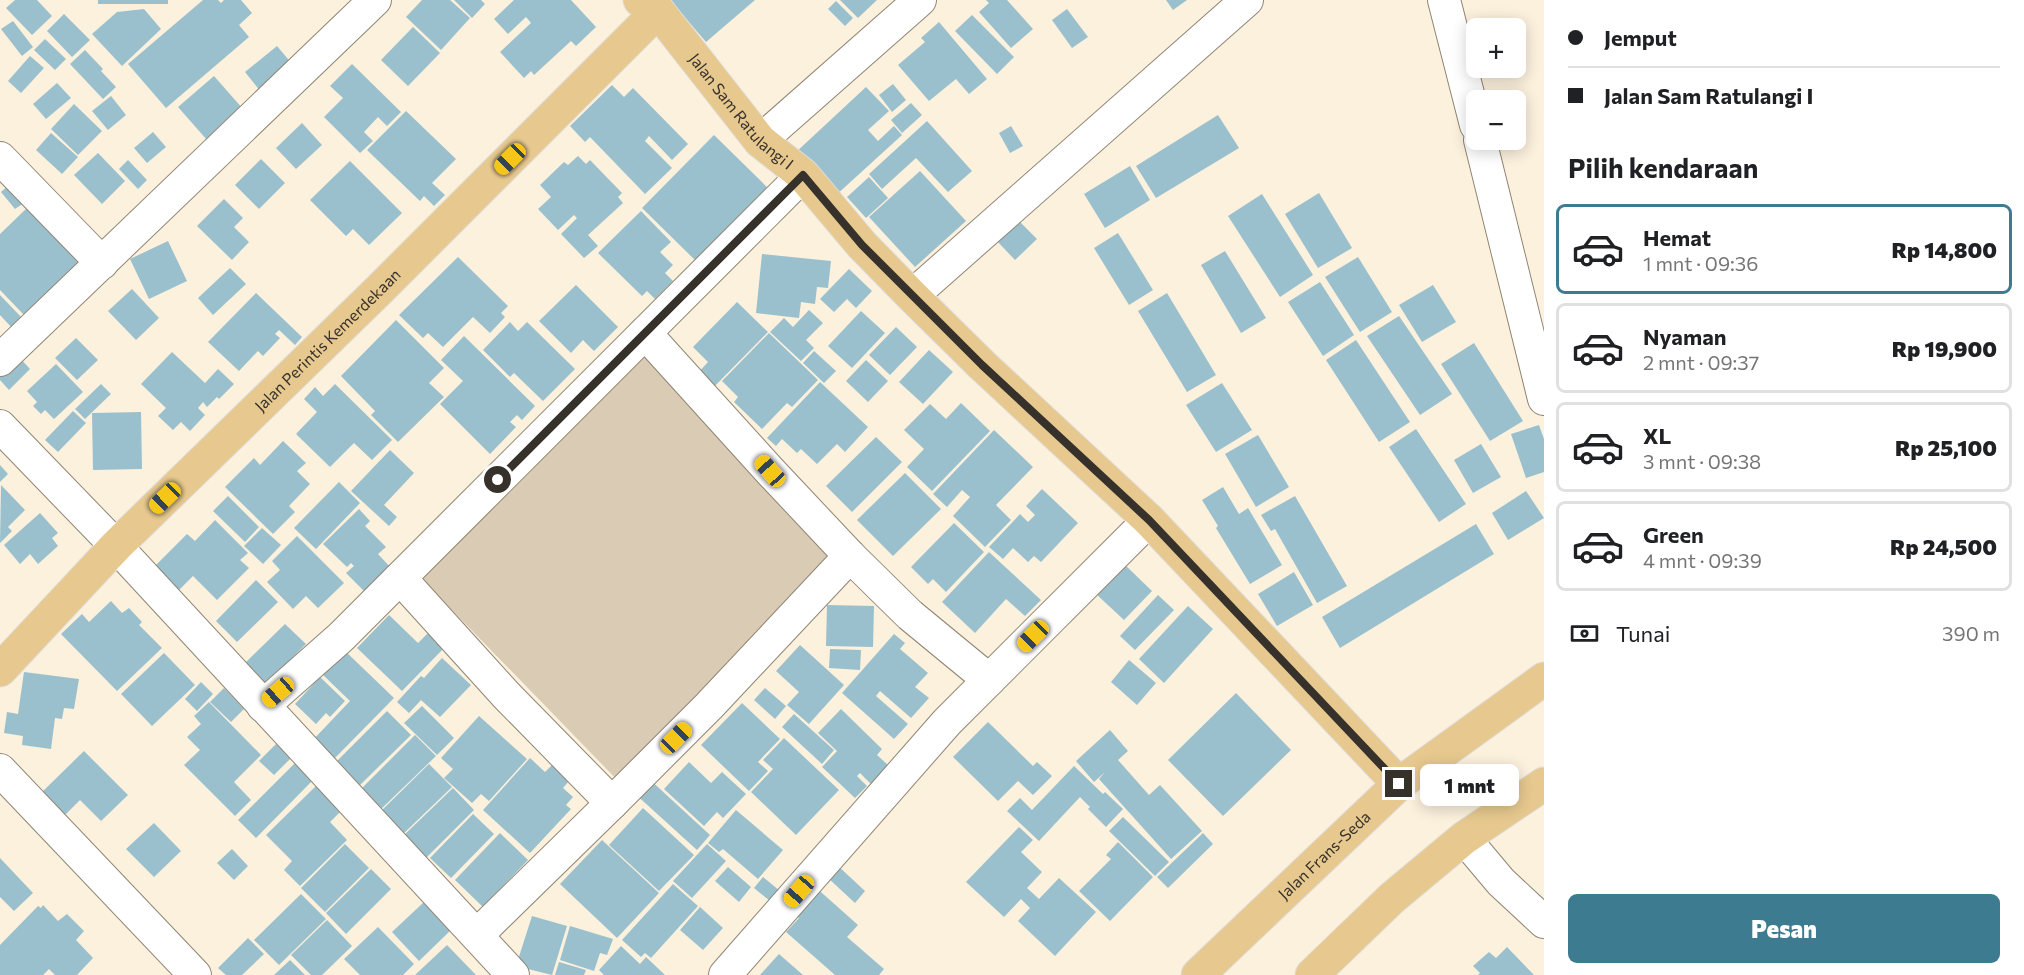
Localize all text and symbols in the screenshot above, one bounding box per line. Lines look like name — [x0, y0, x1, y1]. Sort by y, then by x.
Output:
map controls — [1466, 18, 1526, 150]
button: + — [1466, 18, 1526, 78]
text: Jemput — [1604, 24, 1677, 51]
street label: Jalan Sam Ratulangi I — [686, 49, 798, 173]
text: Jalan Sam Ratulangi I — [1604, 82, 1814, 109]
button: − — [1466, 90, 1526, 150]
car — [491, 140, 529, 178]
text: Pilih kendaraan — [1568, 151, 1758, 184]
icon: car — [1571, 222, 1625, 276]
text: Hemat — [1643, 224, 1711, 251]
text: Rp 14,800 — [1892, 236, 1997, 263]
text: 1 mnt · 09:36 — [1643, 251, 1758, 275]
street label: Jalan Perintis Kemerdekaan — [250, 264, 404, 415]
icon: car — [1571, 321, 1625, 375]
text: Nyaman — [1643, 323, 1726, 350]
text: Rp 19,900 — [1892, 335, 1997, 362]
text: 2 mnt · 09:37 — [1643, 350, 1759, 374]
icon: car — [1571, 420, 1625, 474]
text: XL — [1643, 422, 1671, 449]
text: Rp 25,100 — [1895, 434, 1997, 461]
text: 3 mnt · 09:38 — [1643, 449, 1761, 473]
car — [751, 452, 789, 490]
route start — [484, 466, 511, 493]
car — [146, 479, 184, 517]
icon: car — [1571, 519, 1625, 573]
text: Green — [1643, 521, 1704, 548]
text: Rp 24,500 — [1890, 533, 1997, 560]
text: 4 mnt · 09:39 — [1643, 548, 1762, 572]
car — [1014, 617, 1052, 655]
icon: cash — [1568, 617, 1601, 650]
text: Tunai — [1616, 620, 1670, 647]
text: 390 m — [1942, 621, 2000, 645]
car — [259, 673, 297, 711]
car — [657, 719, 695, 757]
callout: 1 mnt — [1420, 763, 1519, 805]
route end — [1385, 770, 1412, 797]
text: 1 mnt — [1444, 773, 1495, 797]
street label: Jalan Frans-Seda — [1274, 807, 1374, 903]
car — [780, 872, 818, 910]
button: Pesan — [1568, 894, 2000, 963]

